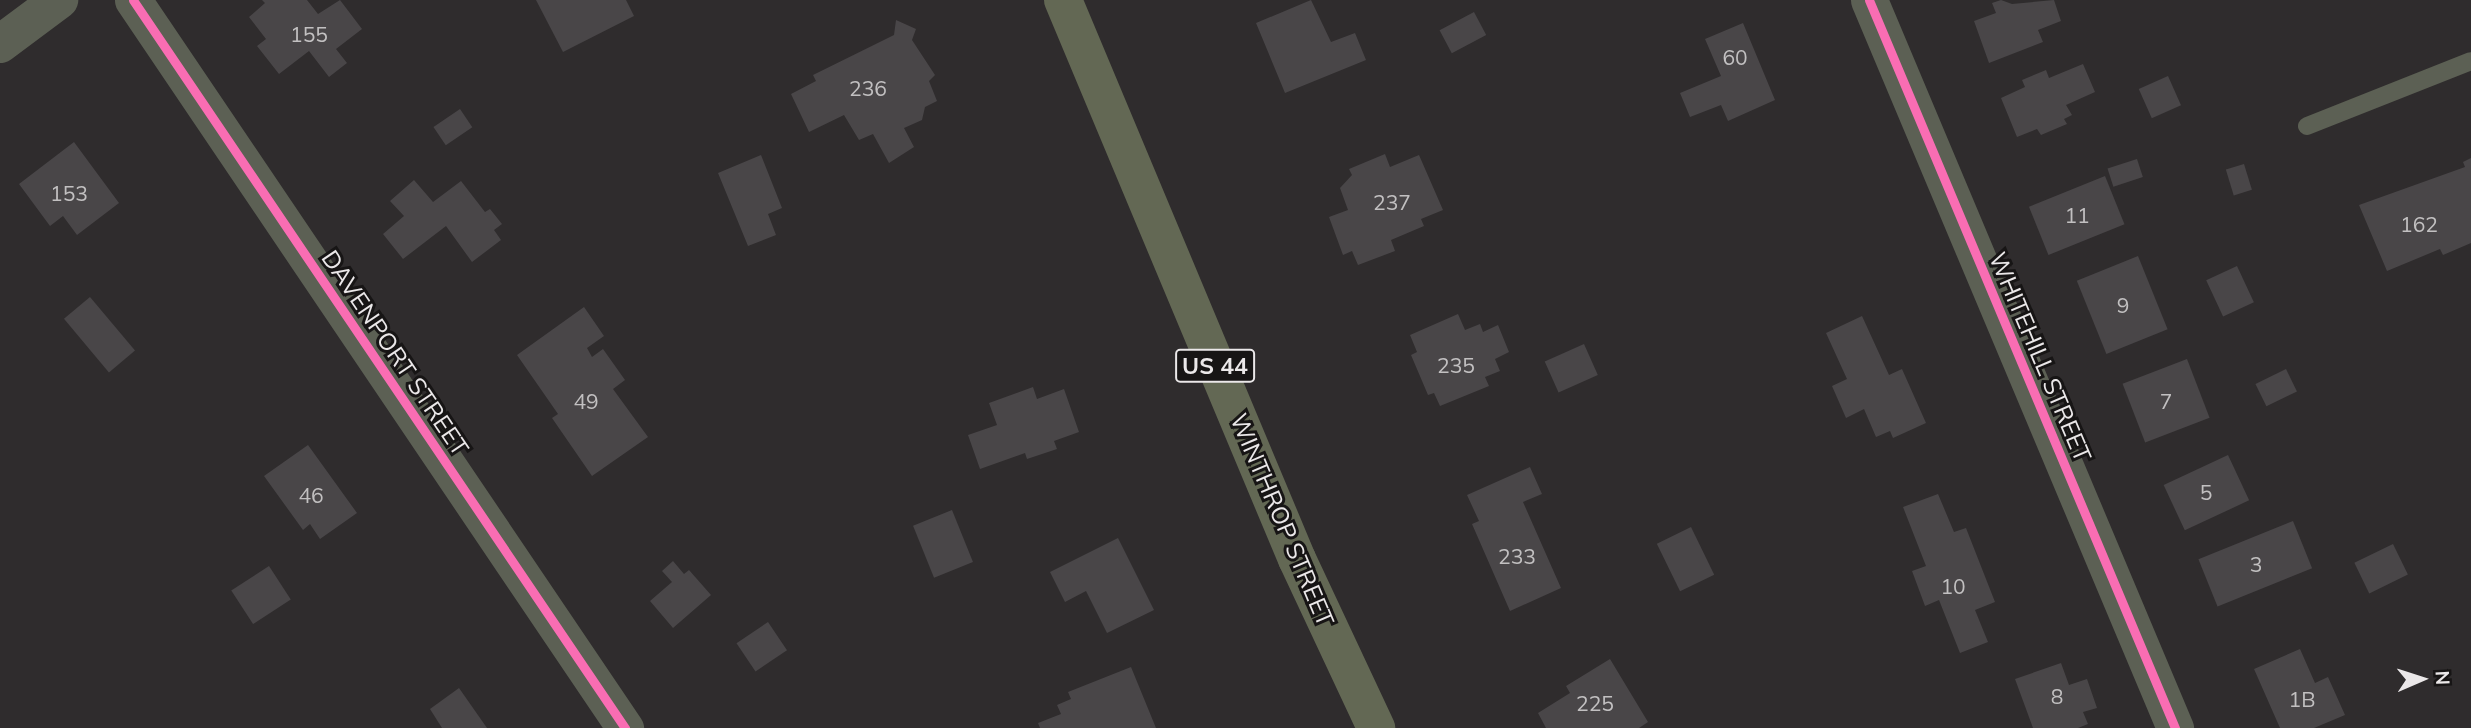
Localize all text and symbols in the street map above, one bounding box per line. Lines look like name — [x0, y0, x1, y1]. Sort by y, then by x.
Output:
house number: 155 — [290, 21, 328, 47]
house number: 60 — [1722, 44, 1748, 70]
house number: 236 — [849, 75, 887, 101]
house number: 153 — [50, 180, 88, 206]
house number: 237 — [1373, 189, 1411, 215]
house number: 11 — [2064, 202, 2090, 228]
house number: 162 — [2400, 211, 2438, 237]
street label: DAVENPORT STREET — [315, 245, 475, 461]
street label: WHITEHILL STREET — [1983, 248, 2097, 466]
house number: 9 — [2117, 292, 2129, 318]
road number: US 44 — [1175, 346, 1255, 386]
house number: 235 — [1437, 352, 1475, 378]
house number: 49 — [573, 388, 599, 414]
house number: 7 — [2160, 388, 2172, 414]
street label: WINTHROP STREET — [1224, 409, 1340, 631]
house number: 5 — [2200, 479, 2212, 505]
house number: 46 — [298, 482, 324, 508]
house number: 233 — [1498, 543, 1536, 569]
house number: 3 — [2250, 551, 2262, 577]
house number: 10 — [1940, 573, 1966, 599]
north arrow — [2387, 644, 2457, 714]
text: N — [2431, 670, 2455, 686]
house number: 8 — [2051, 683, 2063, 709]
house number: 1B — [2289, 686, 2315, 712]
house number: 225 — [1576, 690, 1614, 716]

